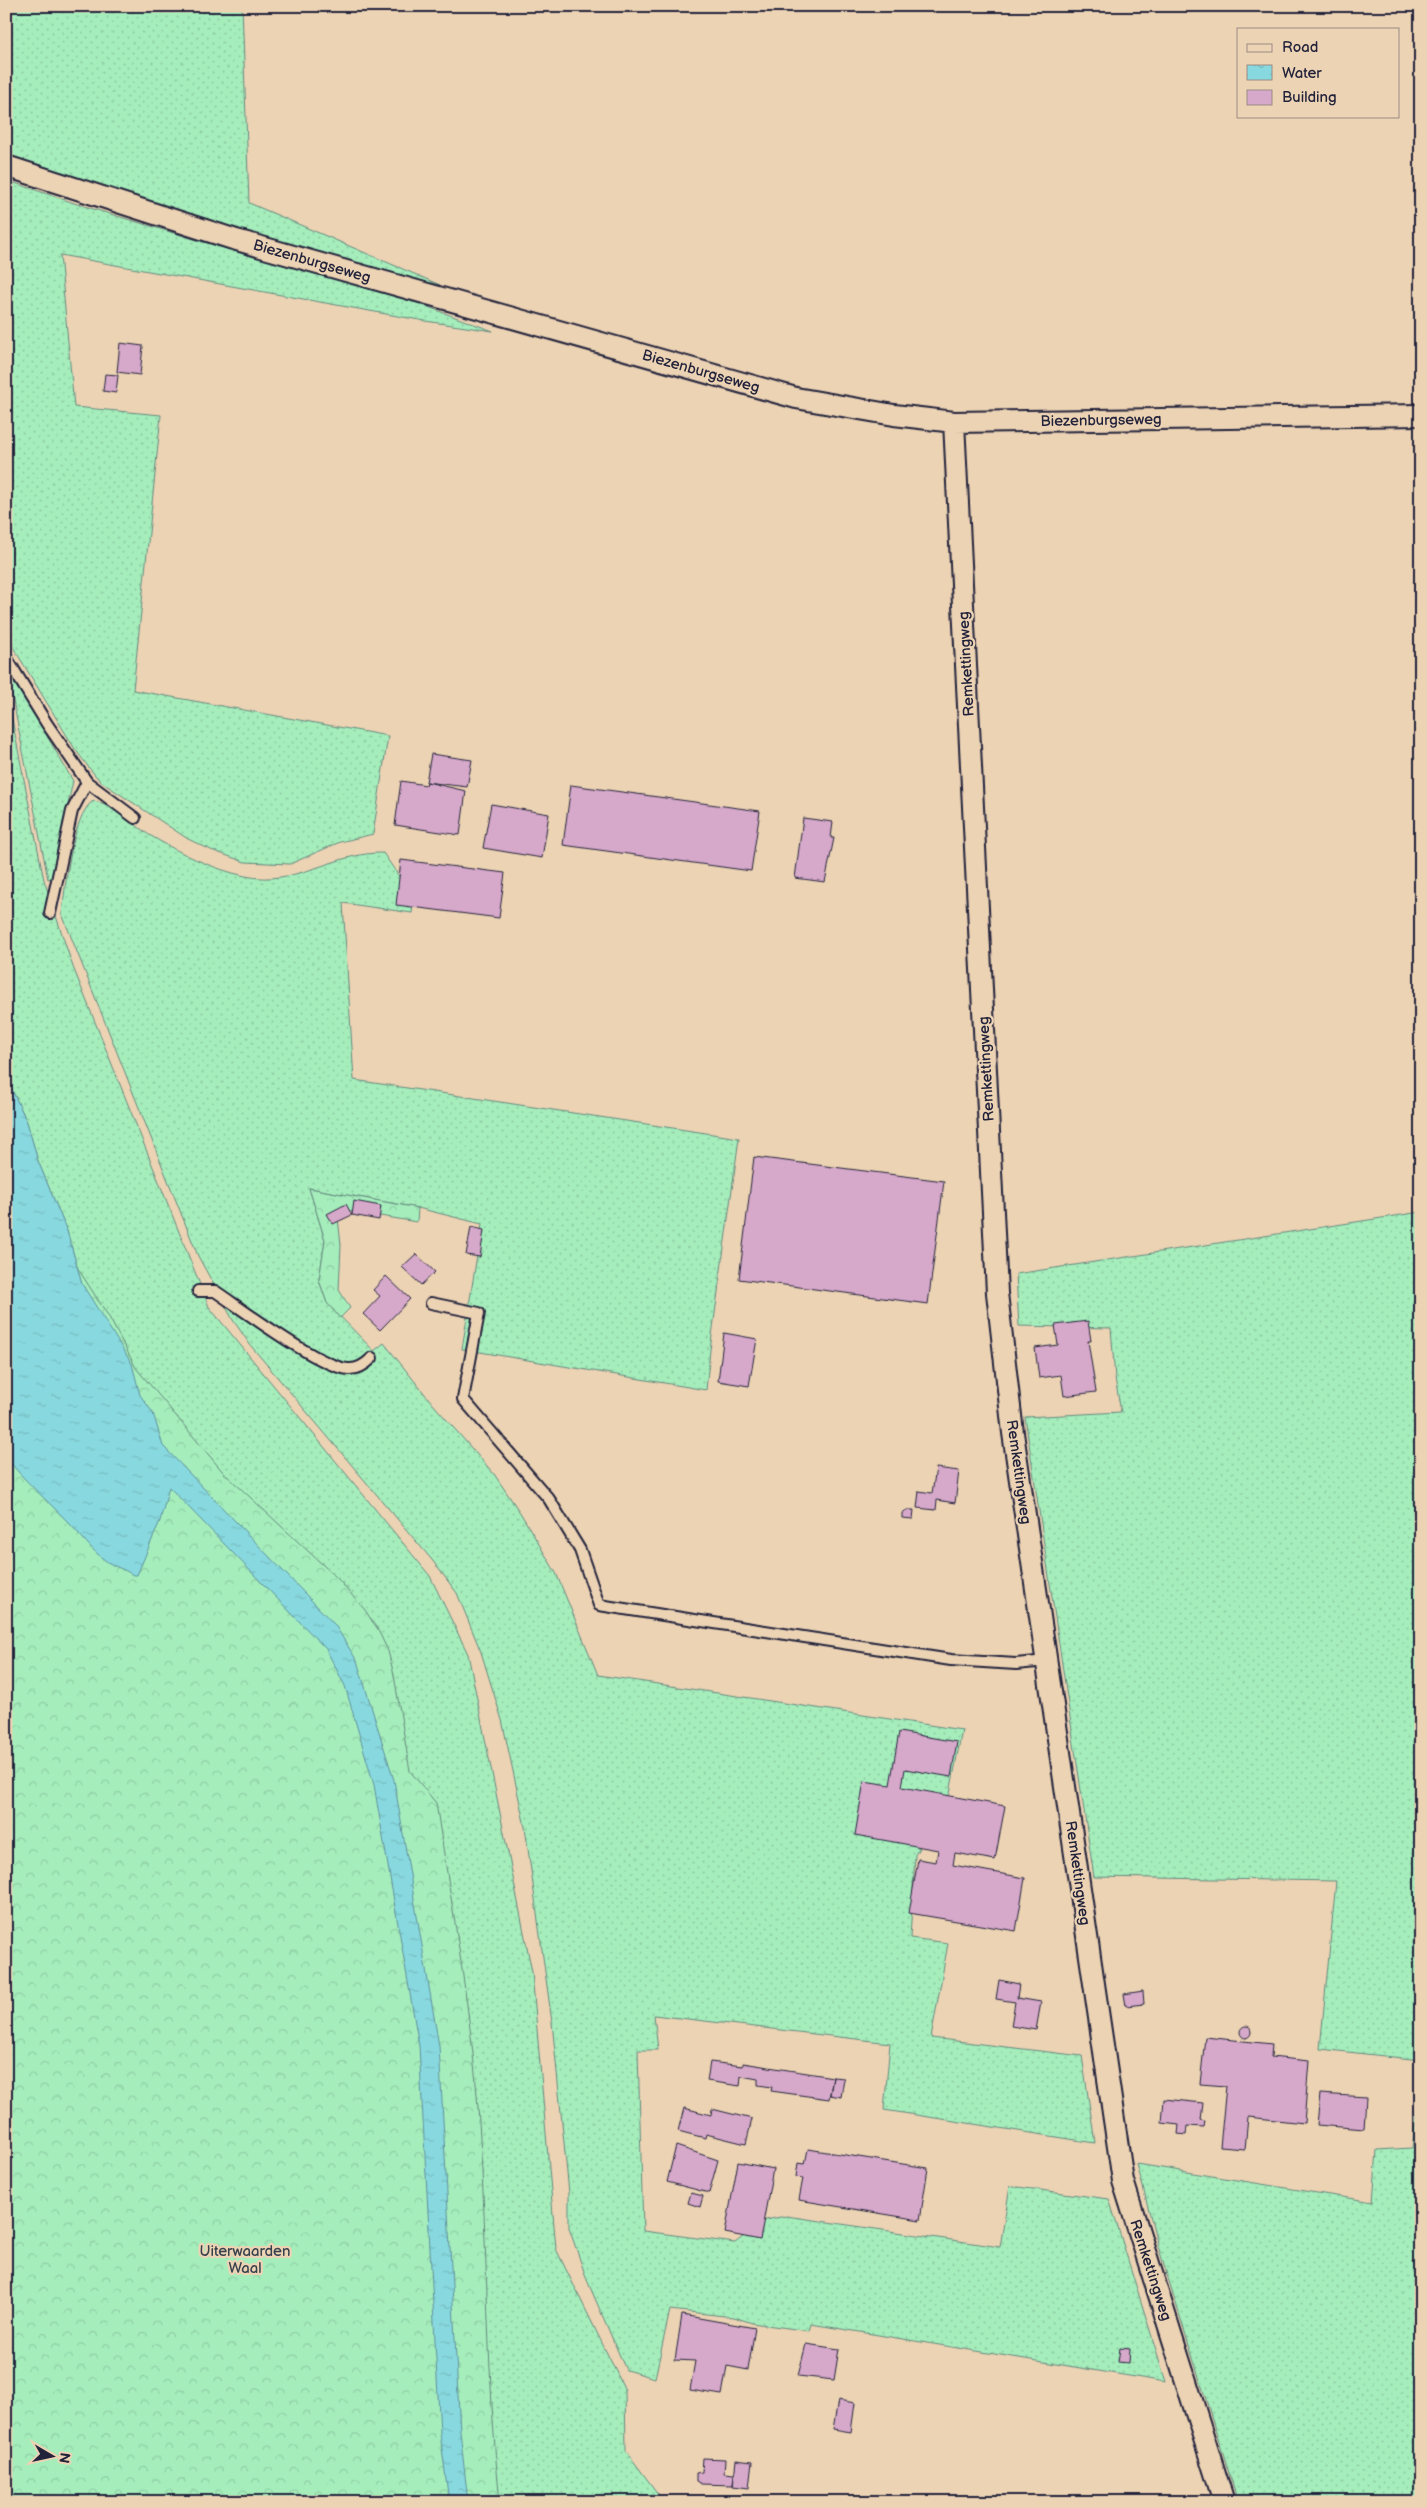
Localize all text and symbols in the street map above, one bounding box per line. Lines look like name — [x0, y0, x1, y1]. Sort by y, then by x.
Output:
legend — [1237, 28, 1400, 118]
text: Road — [1282, 38, 1318, 57]
text: Water — [1282, 64, 1322, 83]
text: Building — [1282, 88, 1337, 107]
street label: Biezenburgseweg — [251, 236, 373, 287]
street label: Biezenburgseweg — [640, 346, 762, 397]
street label: Biezenburgseweg — [1040, 410, 1162, 431]
street label: Remkettingweg — [954, 611, 979, 717]
street label: Remkettingweg — [974, 1016, 999, 1122]
street label: Remkettingweg — [1002, 1419, 1035, 1526]
street label: Remkettingweg — [1061, 1820, 1094, 1927]
street label: Remkettingweg — [1125, 2217, 1176, 2323]
park label: Uiterwaarden Waal — [200, 2242, 290, 2278]
north arrow — [28, 2430, 78, 2480]
text: N — [55, 2451, 74, 2464]

